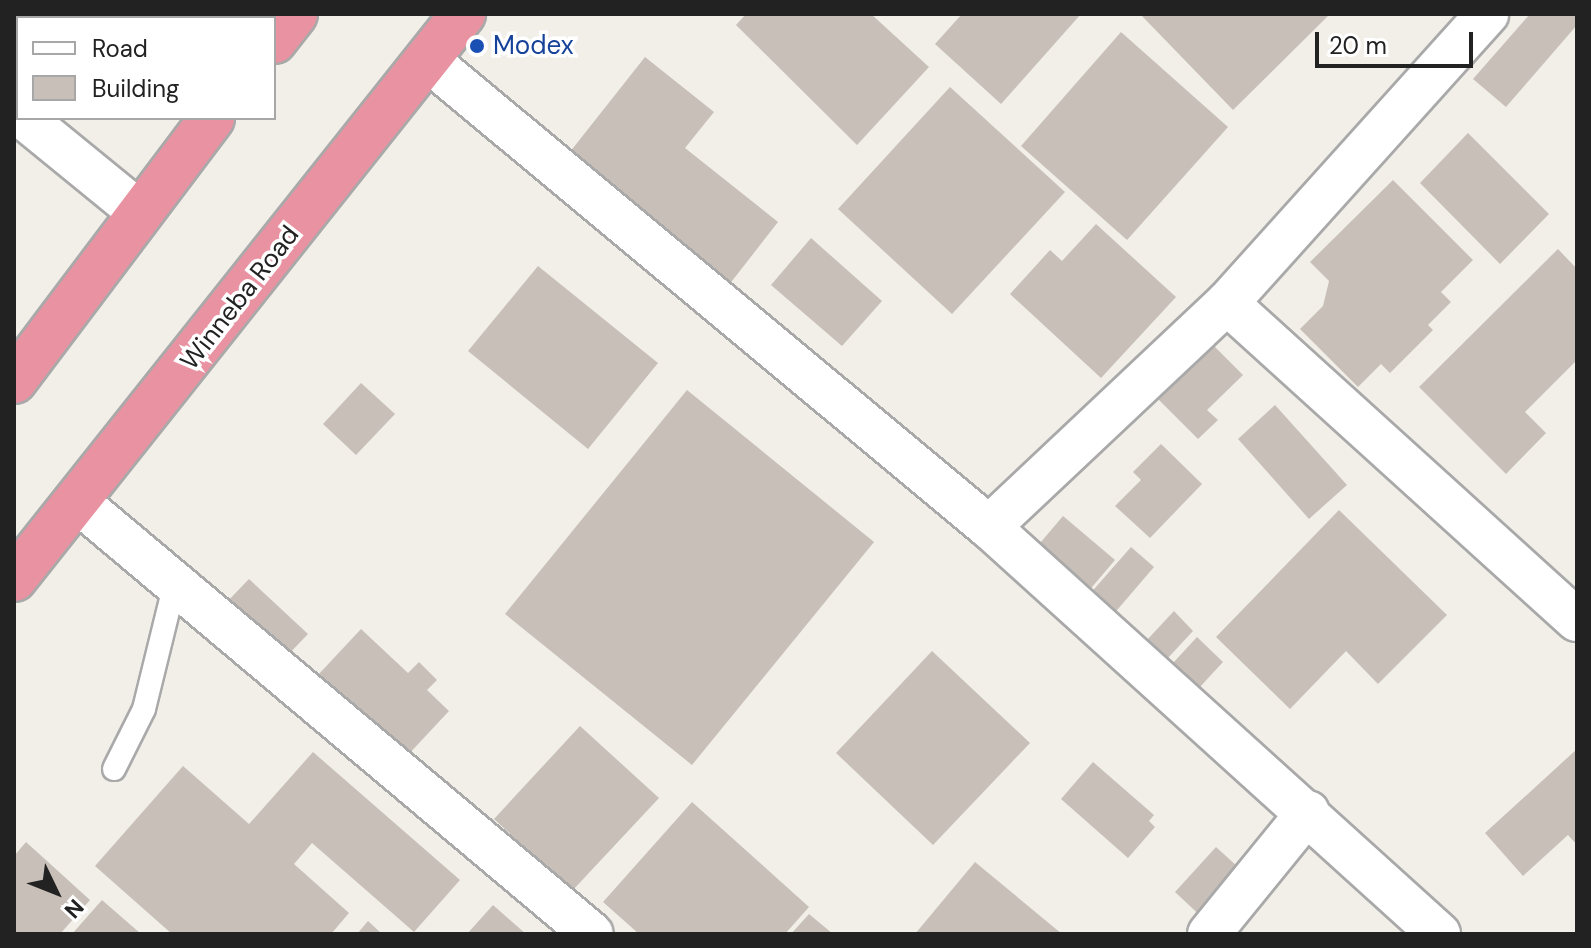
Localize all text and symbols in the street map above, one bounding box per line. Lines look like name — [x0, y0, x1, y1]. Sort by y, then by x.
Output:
legend — [16, 16, 276, 120]
scale bar — [1319, 16, 1477, 66]
place label: Modex — [493, 30, 574, 62]
text: 20 m — [1329, 30, 1387, 61]
text: Road — [92, 33, 148, 64]
marker: Modex — [468, 37, 486, 55]
text: Building — [92, 73, 179, 104]
street label: Winneba Road — [174, 220, 306, 376]
north arrow — [16, 852, 96, 932]
text: N — [58, 893, 90, 924]

